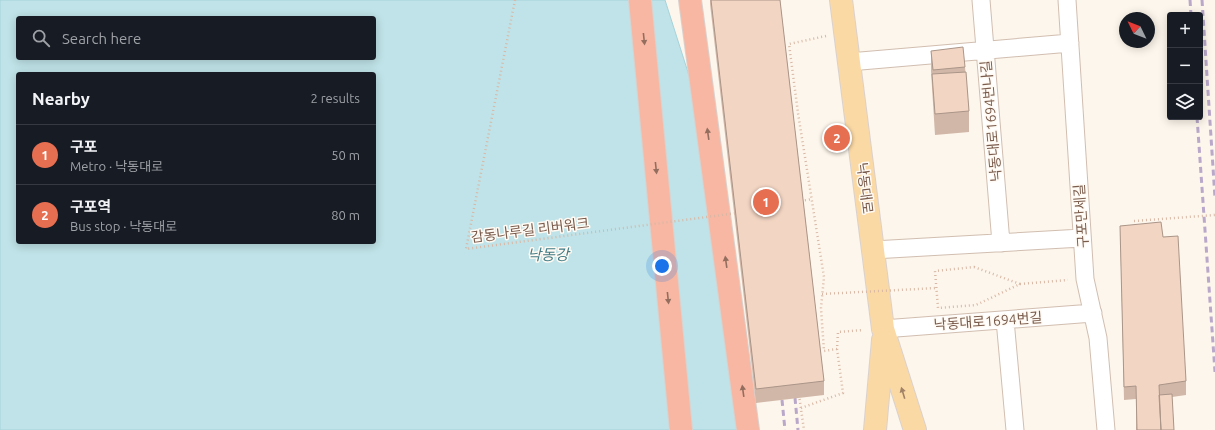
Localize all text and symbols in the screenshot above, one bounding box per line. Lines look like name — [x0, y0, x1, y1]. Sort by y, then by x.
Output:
north arrow — [1119, 12, 1155, 48]
map controls — [1167, 12, 1203, 120]
button: + — [1167, 12, 1203, 48]
search box — [16, 16, 376, 60]
icon: search — [30, 27, 52, 49]
text: Search here — [62, 30, 141, 47]
one-way arrow — [640, 33, 647, 45]
button: − — [1167, 48, 1203, 84]
street label: 낙동대로1694번나길 — [978, 60, 1004, 182]
button: layers — [1167, 84, 1203, 120]
text: Nearby — [32, 89, 90, 108]
text: 2 results — [310, 91, 360, 105]
pin: 2 — [824, 123, 850, 153]
one-way arrow — [705, 128, 711, 140]
text: 구포 — [70, 138, 98, 155]
text: 1 — [41, 148, 49, 162]
text: 50 m — [331, 148, 360, 162]
text: Metro · 낙동대로 — [70, 159, 163, 173]
street label: 낙동대로 — [854, 161, 876, 215]
one-way arrow — [653, 162, 659, 174]
street label: 구포만세길 — [1071, 183, 1091, 249]
pin: 1 — [753, 187, 779, 217]
text: 구포역 — [70, 198, 111, 215]
text: 2 — [41, 208, 49, 222]
text: 80 m — [331, 208, 360, 222]
street label: 감동나루길 리버워크 — [470, 215, 590, 245]
text: Bus stop · 낙동대로 — [70, 219, 177, 233]
water label: 낙동강 — [527, 246, 571, 263]
your location — [652, 256, 672, 276]
one-way arrow — [722, 256, 729, 269]
one-way arrow — [665, 292, 672, 304]
street label: 낙동대로1694번길 — [933, 309, 1043, 333]
one-way arrow — [740, 385, 746, 397]
one-way arrow — [900, 386, 906, 398]

